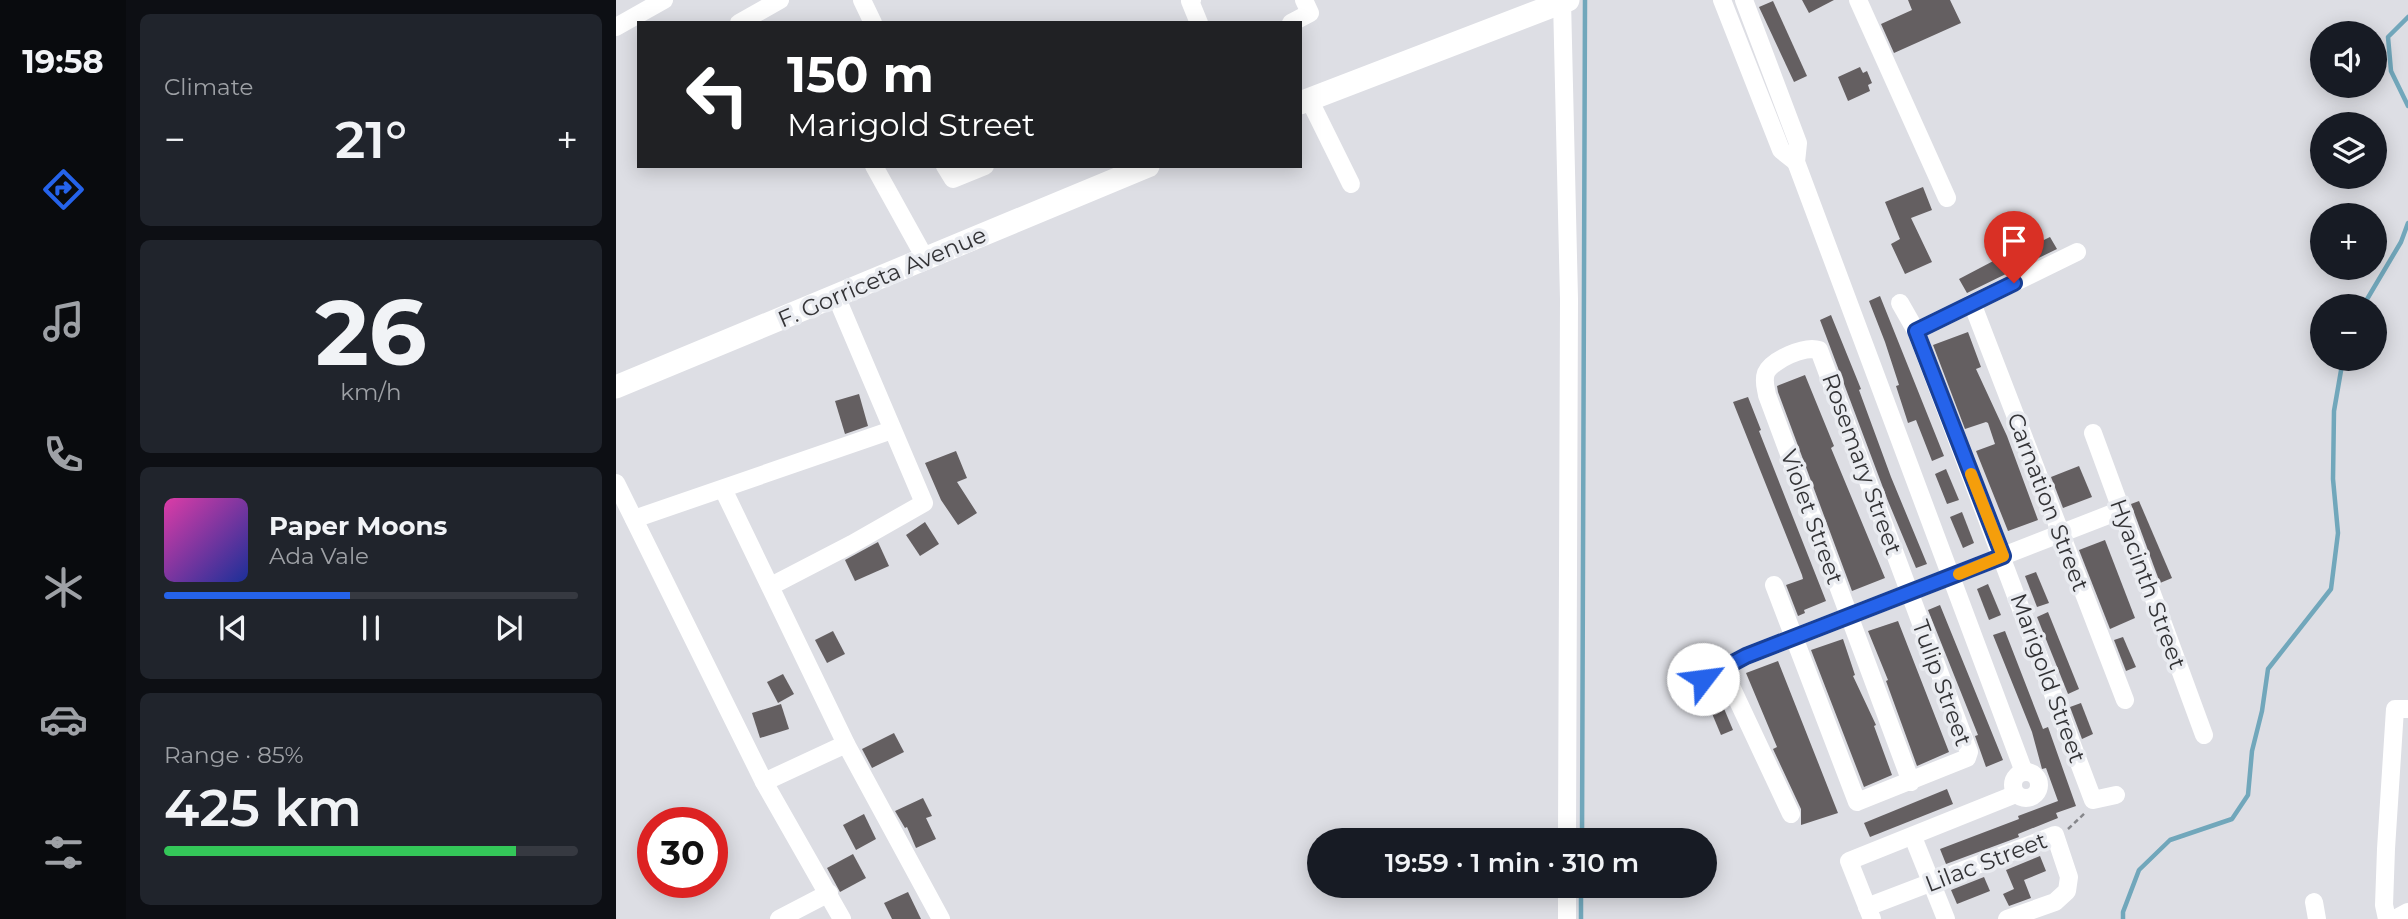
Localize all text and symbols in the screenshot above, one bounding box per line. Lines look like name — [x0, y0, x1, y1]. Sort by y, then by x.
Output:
map controls — [2310, 21, 2387, 371]
button: sound — [2310, 21, 2387, 98]
text: 19:58 — [22, 42, 104, 81]
text: 150 m — [787, 45, 934, 104]
icon: left — [672, 49, 763, 140]
text: Climate — [164, 73, 253, 101]
text: Marigold Street — [787, 105, 1035, 144]
text: 21° — [335, 108, 407, 171]
button: layers — [2310, 112, 2387, 189]
text: − — [164, 116, 186, 163]
text: + — [556, 116, 578, 163]
icon: directions — [39, 165, 88, 214]
button: + — [2310, 203, 2387, 280]
pin — [1984, 211, 2044, 283]
street label: F. Gorriceta Avenue — [774, 220, 990, 334]
icon: arrive — [1995, 222, 2033, 260]
text: 26 — [315, 277, 427, 388]
button: − — [2310, 294, 2387, 371]
icon: music — [39, 297, 88, 346]
street label: Rosemary Street — [1816, 369, 1908, 559]
text: km/h — [340, 378, 402, 406]
street label: Carnation Street — [2001, 409, 2095, 595]
icon: phone — [39, 430, 88, 479]
street label: Violet Street — [1775, 446, 1849, 588]
street label: Hyacinth Street — [2104, 495, 2192, 673]
text: Paper Moons — [269, 510, 447, 542]
text: Ada Vale — [269, 542, 369, 570]
icon: climate — [39, 563, 88, 612]
street label: Marigold Street — [2004, 589, 2092, 767]
icon: previous — [214, 609, 252, 647]
icon: pause — [352, 609, 390, 647]
icon: next — [490, 609, 528, 647]
street label: Tulip Street — [1906, 616, 1978, 750]
position arrow — [1666, 642, 1740, 716]
icon: car — [39, 695, 88, 744]
text: Range · 85% — [164, 741, 304, 769]
text: 425 km — [164, 776, 362, 839]
speed limit sign: 30 — [637, 807, 728, 898]
street label: Lilac Street — [1921, 826, 2051, 898]
icon: filters — [39, 828, 88, 877]
text: 19:59 · 1 min · 310 m — [1385, 847, 1639, 879]

